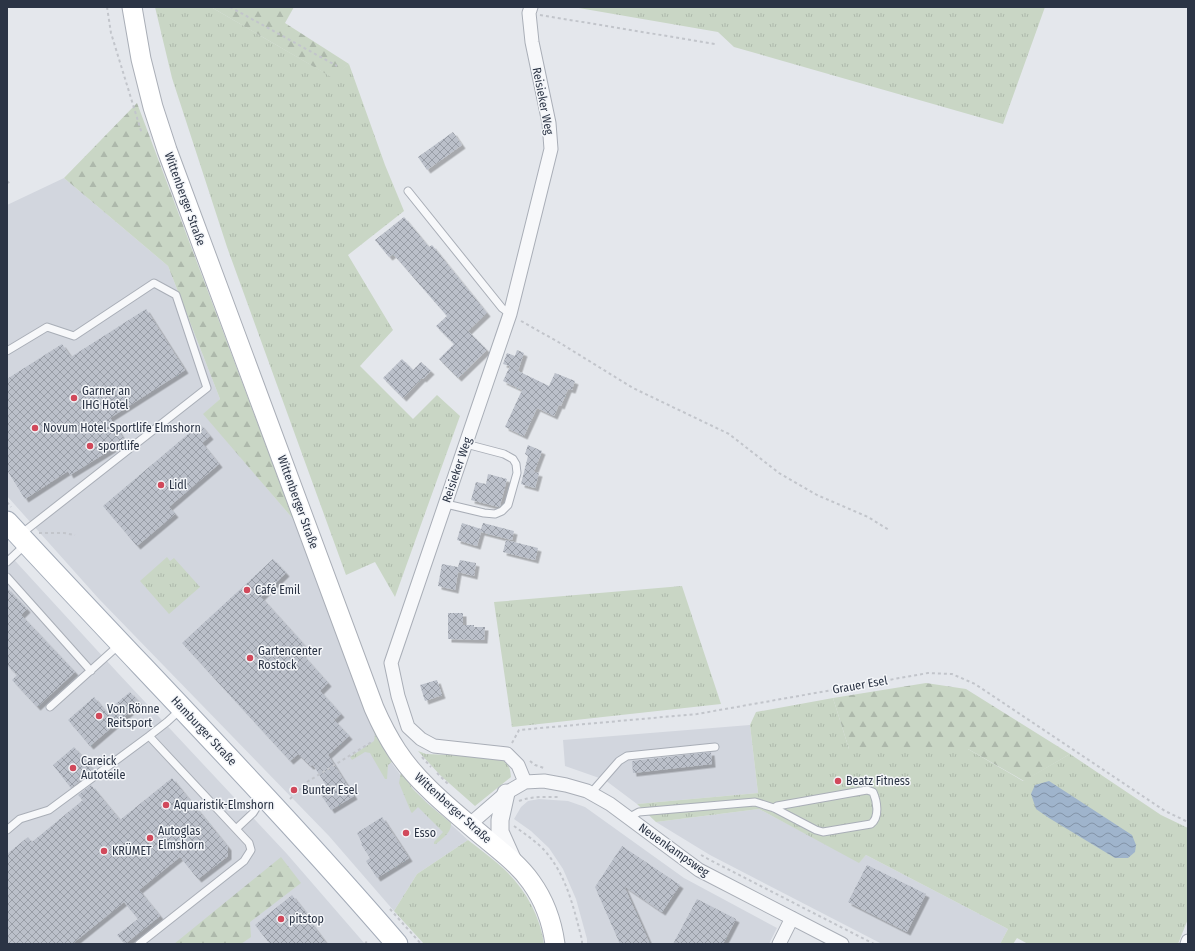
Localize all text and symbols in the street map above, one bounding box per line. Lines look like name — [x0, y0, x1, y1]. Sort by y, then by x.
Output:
street label: Reisieker Weg — [530, 66, 556, 136]
street label: Wittenberger Straße — [162, 150, 208, 248]
place label: Garner an IHG Hotel — [82, 384, 130, 412]
marker: Garner an IHG Hotel — [69, 393, 79, 403]
place label: Novum Hotel Sportlife Elmshorn — [43, 421, 201, 435]
marker: Novum Hotel Sportlife Elmshorn — [30, 423, 40, 433]
street label: Reisieker Weg — [439, 435, 475, 505]
place label: sportlife — [98, 439, 140, 453]
marker: sportlife — [85, 441, 95, 451]
street label: Wittenberger Straße — [275, 453, 321, 551]
place label: Lidl — [169, 478, 187, 492]
marker: Lidl — [156, 480, 166, 490]
place label: Café Emil — [255, 583, 300, 597]
marker: Café Emil — [242, 585, 252, 595]
place label: Gartencenter Rostock — [258, 644, 323, 672]
marker: Gartencenter Rostock — [245, 653, 255, 663]
street label: Grauer Esel — [831, 673, 889, 697]
street label: Hamburger Straße — [168, 694, 240, 769]
place label: Von Rönne Reitsport — [107, 702, 160, 730]
marker: Von Rönne Reitsport — [94, 711, 104, 721]
place label: Careick Autoteile — [81, 754, 125, 782]
marker: Careick Autoteile — [68, 763, 78, 773]
street label: Wittenberger Straße — [412, 770, 494, 846]
place label: Beatz Fitness — [846, 774, 910, 788]
marker: Beatz Fitness — [833, 776, 843, 786]
place label: Bunter Esel — [302, 783, 358, 797]
marker: Bunter Esel — [289, 785, 299, 795]
place label: Aquaristik-Elmshorn — [174, 798, 274, 812]
marker: Aquaristik-Elmshorn — [161, 800, 171, 810]
street label: Neuenkampsweg — [636, 820, 712, 880]
place label: Autoglas Elmshorn — [158, 824, 204, 852]
place label: Esso — [414, 826, 436, 840]
marker: Esso — [401, 828, 411, 838]
marker: Autoglas Elmshorn — [145, 833, 155, 843]
place label: KRÜMET — [112, 842, 152, 858]
marker: KRÜMET — [99, 846, 109, 856]
place label: pitstop — [289, 912, 324, 926]
marker: pitstop — [276, 914, 286, 924]

